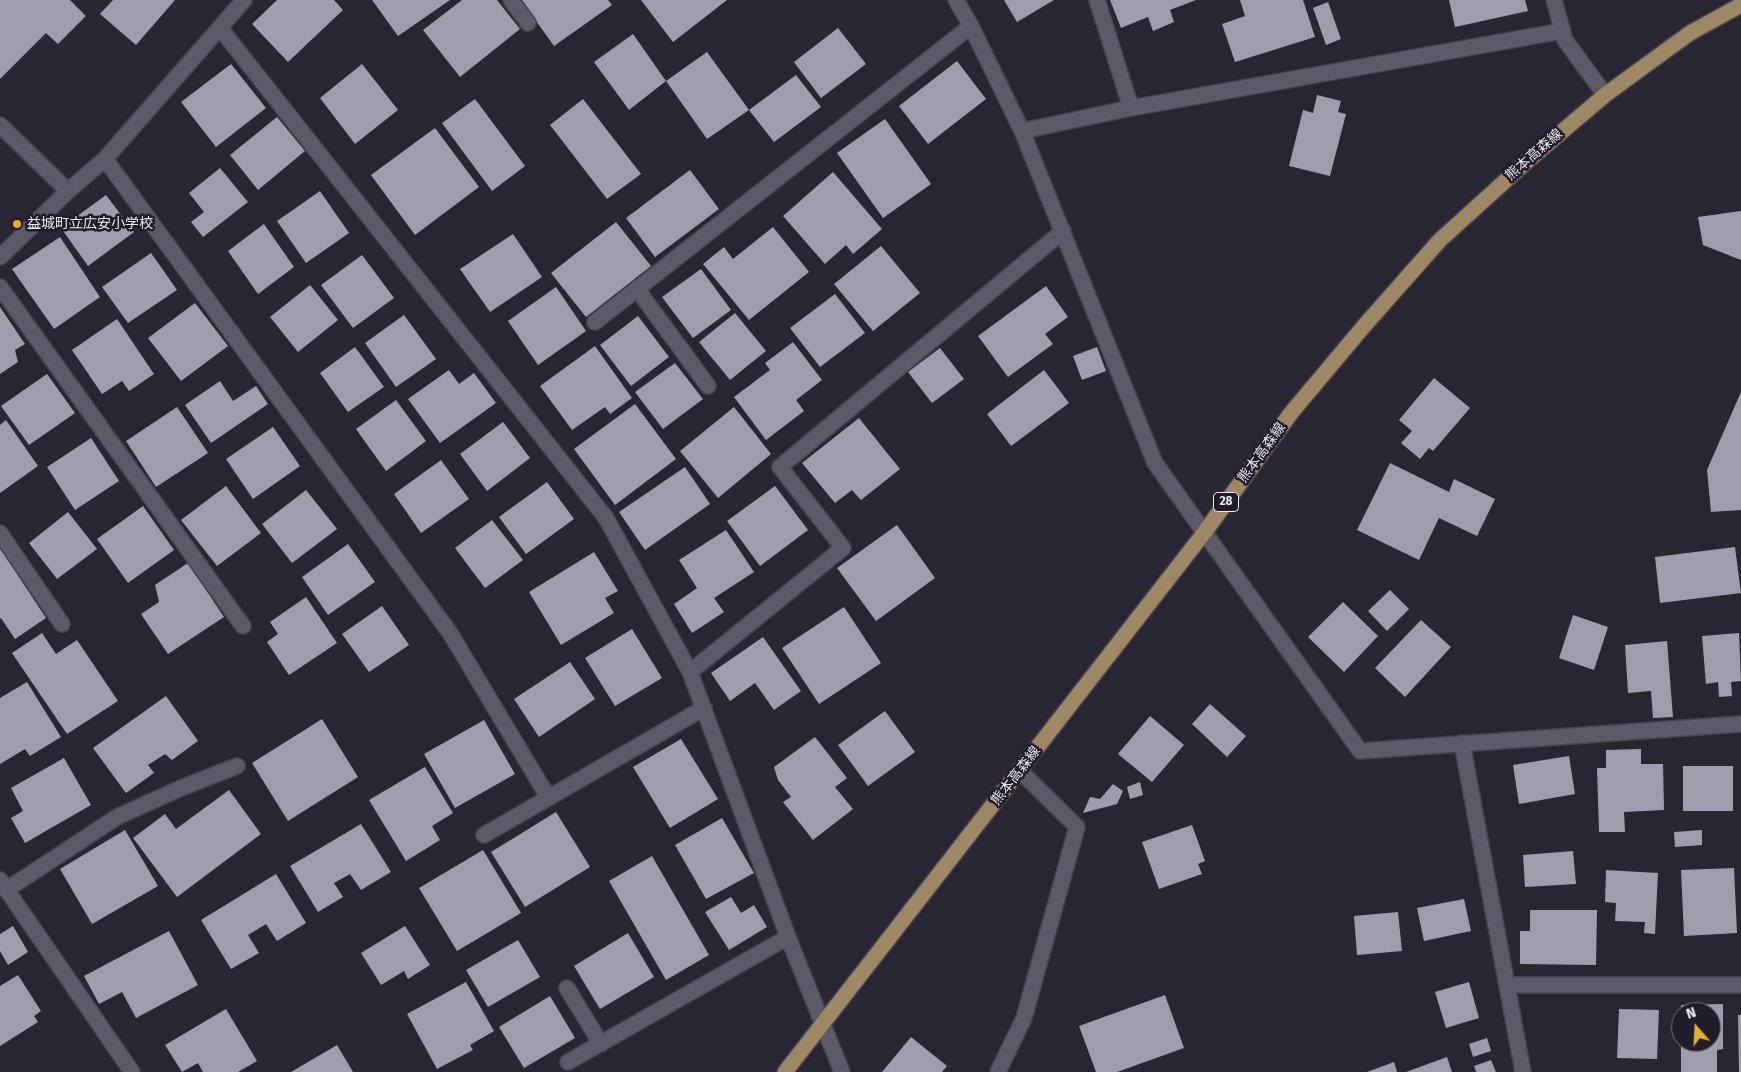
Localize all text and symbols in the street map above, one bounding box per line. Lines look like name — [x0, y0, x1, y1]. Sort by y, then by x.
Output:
street label: 熊本高森線 — [1502, 126, 1566, 184]
place label: 益城町立広安小学校 — [27, 216, 153, 232]
marker: 益城町立広安小学校 — [11, 218, 23, 230]
street label: 熊本高森線 — [1235, 420, 1289, 486]
road number: 28 — [1214, 492, 1238, 512]
street label: 熊本高森線 — [988, 743, 1044, 809]
north arrow — [1671, 1002, 1721, 1052]
text: N — [1684, 1004, 1698, 1023]

